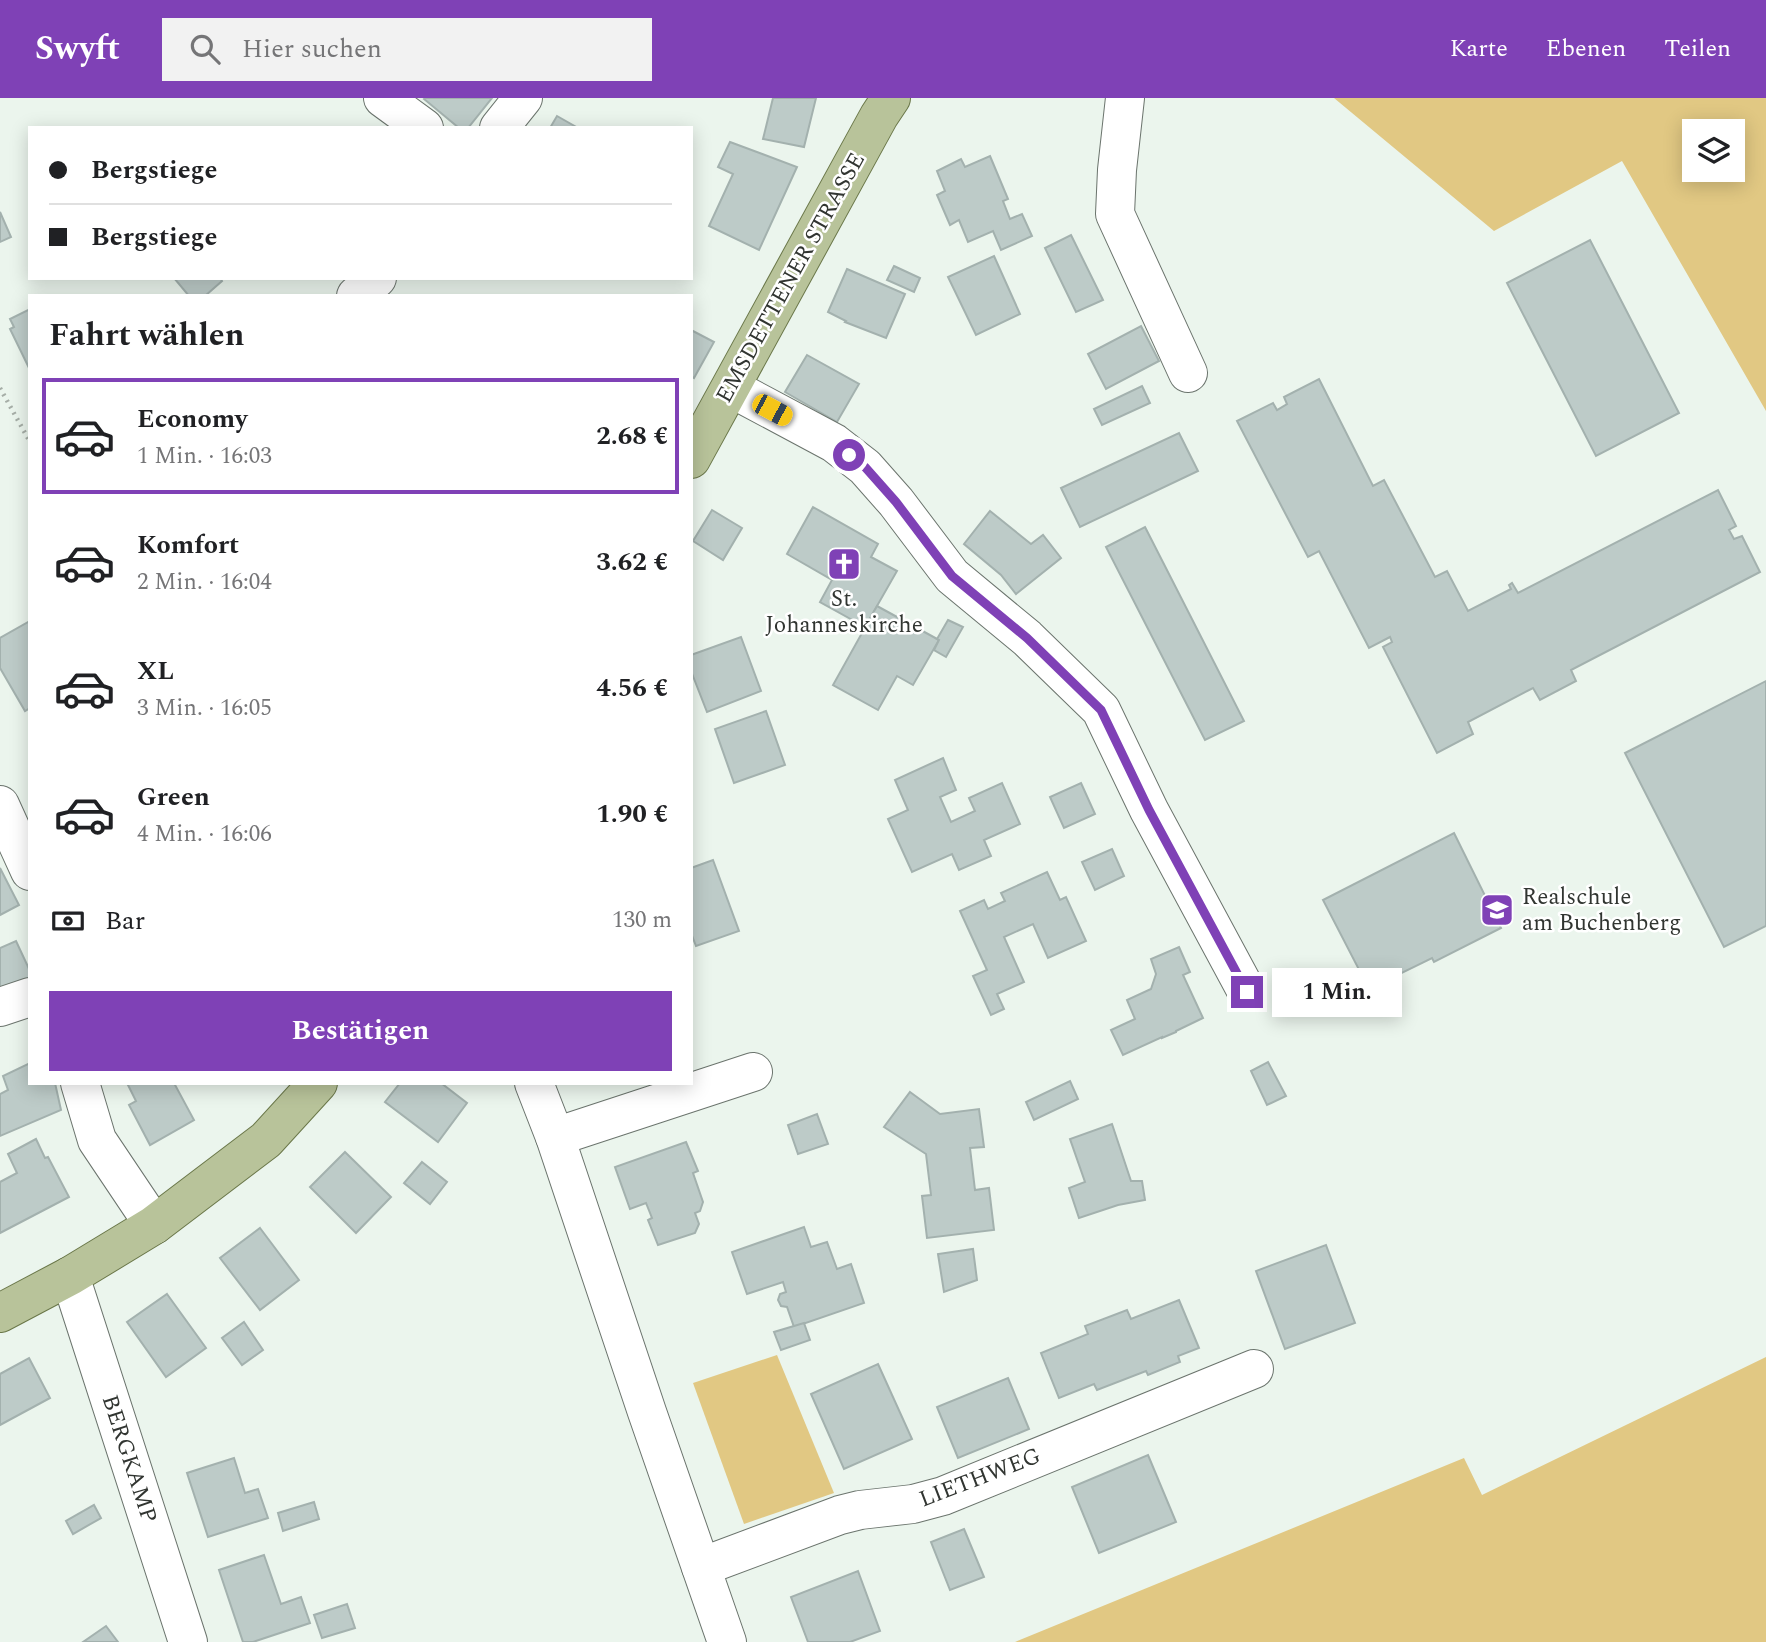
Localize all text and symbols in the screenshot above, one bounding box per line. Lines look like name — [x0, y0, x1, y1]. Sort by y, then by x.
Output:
search box — [162, 18, 652, 81]
text: Swyft — [35, 24, 120, 74]
text: Hier suchen — [242, 29, 382, 69]
icon: search — [186, 30, 224, 68]
text: Karte — [1450, 31, 1508, 67]
text: Ebenen — [1546, 31, 1626, 67]
text: Teilen — [1664, 31, 1731, 67]
map controls — [1682, 119, 1745, 182]
button: layers — [1682, 119, 1745, 182]
street label: EMSDETTENER STRASSE — [707, 146, 875, 410]
text: Bergstiege — [91, 150, 217, 190]
text: Bergstiege — [91, 217, 217, 257]
text: Fahrt wählen — [49, 311, 244, 360]
car — [749, 391, 796, 429]
text: Economy — [137, 399, 247, 439]
icon: car — [53, 405, 116, 468]
text: 2.68 € — [596, 416, 668, 456]
text: 1 Min. · 16:03 — [137, 439, 272, 474]
route start — [833, 439, 865, 471]
text: Komfort — [137, 525, 239, 565]
icon: car — [53, 531, 116, 594]
text: 3.62 € — [596, 542, 668, 582]
church icon: St. Johanneskirche — [825, 545, 863, 583]
text: 2 Min. · 16:04 — [137, 565, 272, 600]
place label: St. Johanneskirche — [765, 582, 923, 643]
text: XL — [137, 651, 174, 691]
icon: car — [53, 657, 116, 720]
text: 4.56 € — [596, 668, 668, 708]
text: 3 Min. · 16:05 — [137, 691, 272, 726]
text: Green — [137, 777, 210, 817]
icon: car — [53, 783, 116, 846]
text: 1.90 € — [596, 794, 668, 834]
text: 4 Min. · 16:06 — [137, 817, 272, 852]
place label: Realschule am Buchenberg — [1522, 880, 1681, 941]
school or university icon: Realschule am Buchenberg — [1478, 891, 1516, 929]
text: Bar — [105, 901, 145, 941]
icon: cash — [49, 902, 87, 940]
text: 130 m — [612, 903, 672, 938]
callout: 1 Min. — [1272, 968, 1401, 1016]
text: 1 Min. — [1302, 975, 1372, 1010]
route end — [1231, 976, 1263, 1008]
button: Bestätigen — [49, 991, 672, 1071]
street label: BERGKAMP — [92, 1390, 166, 1528]
street label: LIETHWEG — [914, 1439, 1046, 1517]

